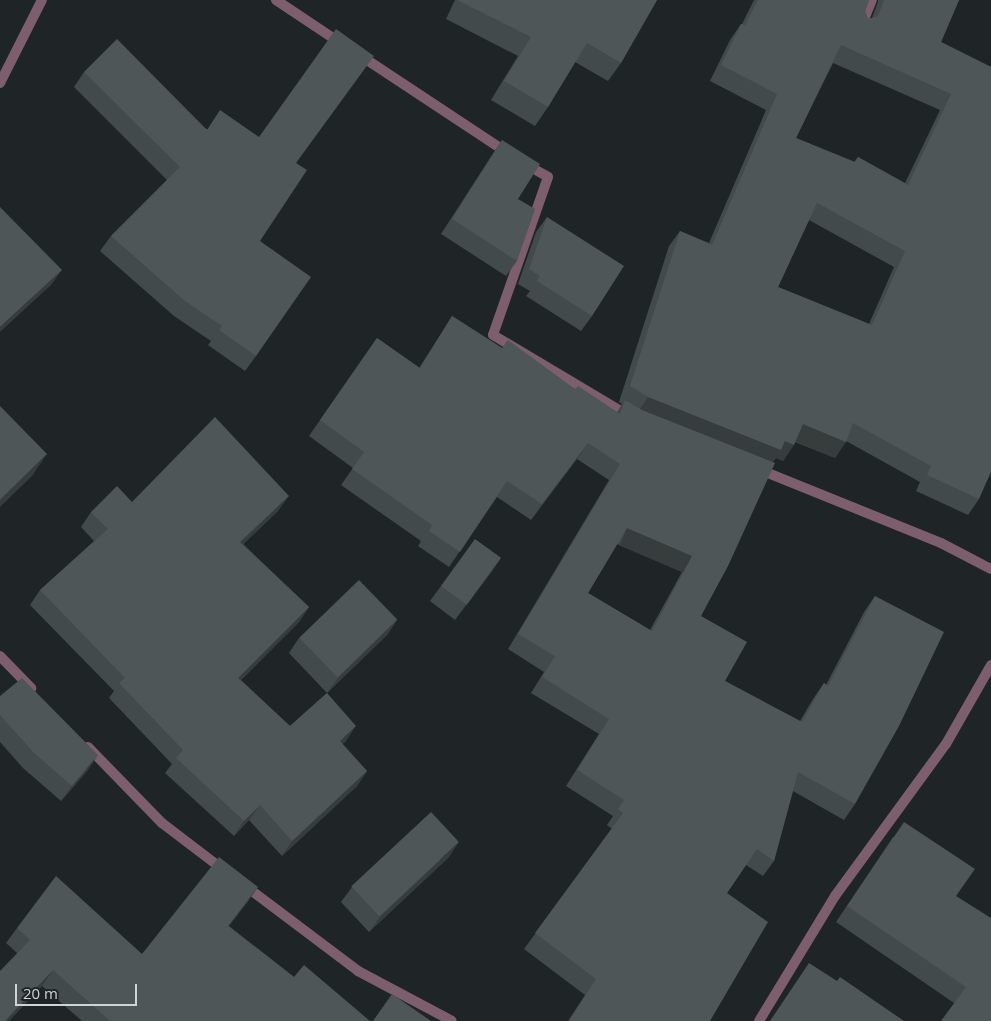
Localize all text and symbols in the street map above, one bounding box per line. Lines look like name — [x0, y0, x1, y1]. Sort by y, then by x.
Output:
scale bar — [18, 974, 140, 1006]
text: 20 m — [23, 983, 58, 1003]

